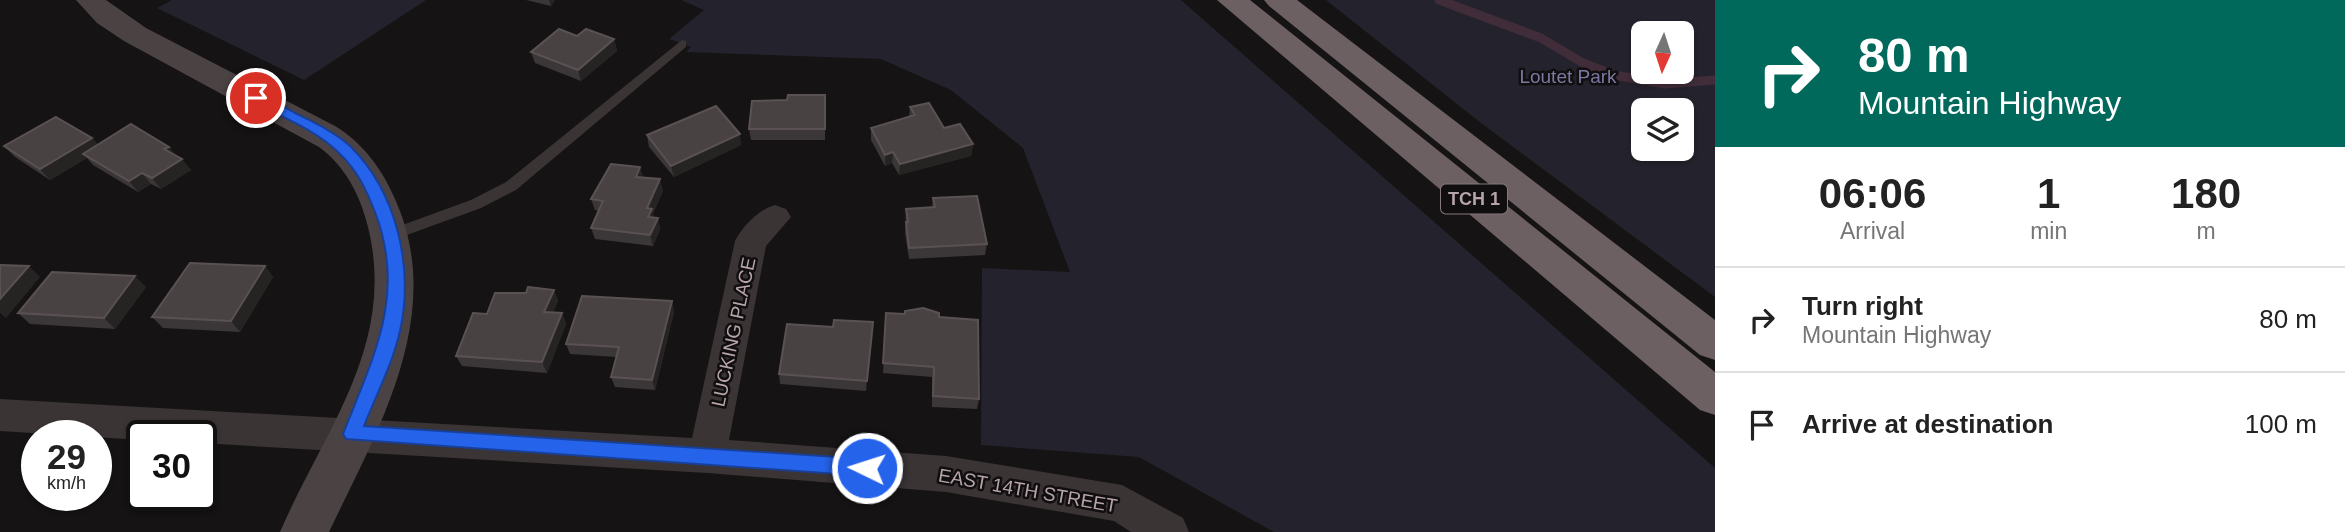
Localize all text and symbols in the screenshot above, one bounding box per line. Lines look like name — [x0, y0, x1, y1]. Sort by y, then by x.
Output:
north arrow — [1631, 21, 1694, 84]
map controls — [1631, 21, 1694, 161]
icon: right — [1743, 28, 1834, 119]
text: 80 m — [1858, 28, 1970, 82]
park label: Loutet Park — [1519, 66, 1617, 87]
pin — [226, 68, 286, 128]
icon: arrive — [237, 79, 275, 117]
text: Mountain Highway — [1858, 85, 2121, 121]
button: layers — [1631, 98, 1694, 161]
text: 06:06 — [1819, 170, 1926, 217]
text: 1 — [2037, 170, 2060, 217]
text: 180 — [2171, 170, 2241, 217]
road number: TCH 1 — [1441, 184, 1507, 214]
text: Arrival — [1840, 218, 1905, 244]
text: min — [2030, 218, 2067, 244]
text: m — [2197, 218, 2216, 244]
street label: LUCKING PLACE — [707, 256, 760, 409]
text: Turn right — [1802, 291, 1923, 321]
icon: right — [1743, 301, 1781, 339]
text: 80 m — [2259, 304, 2317, 334]
text: Mountain Highway — [1802, 322, 1991, 348]
icon: arrive — [1743, 406, 1781, 444]
text: Arrive at destination — [1802, 409, 2053, 439]
text: 100 m — [2245, 409, 2317, 439]
speed limit sign: 30 — [126, 420, 217, 511]
position arrow — [830, 431, 904, 505]
text: 29 — [47, 437, 86, 476]
street label: EAST 14TH STREET — [937, 464, 1119, 517]
text: km/h — [47, 473, 86, 493]

